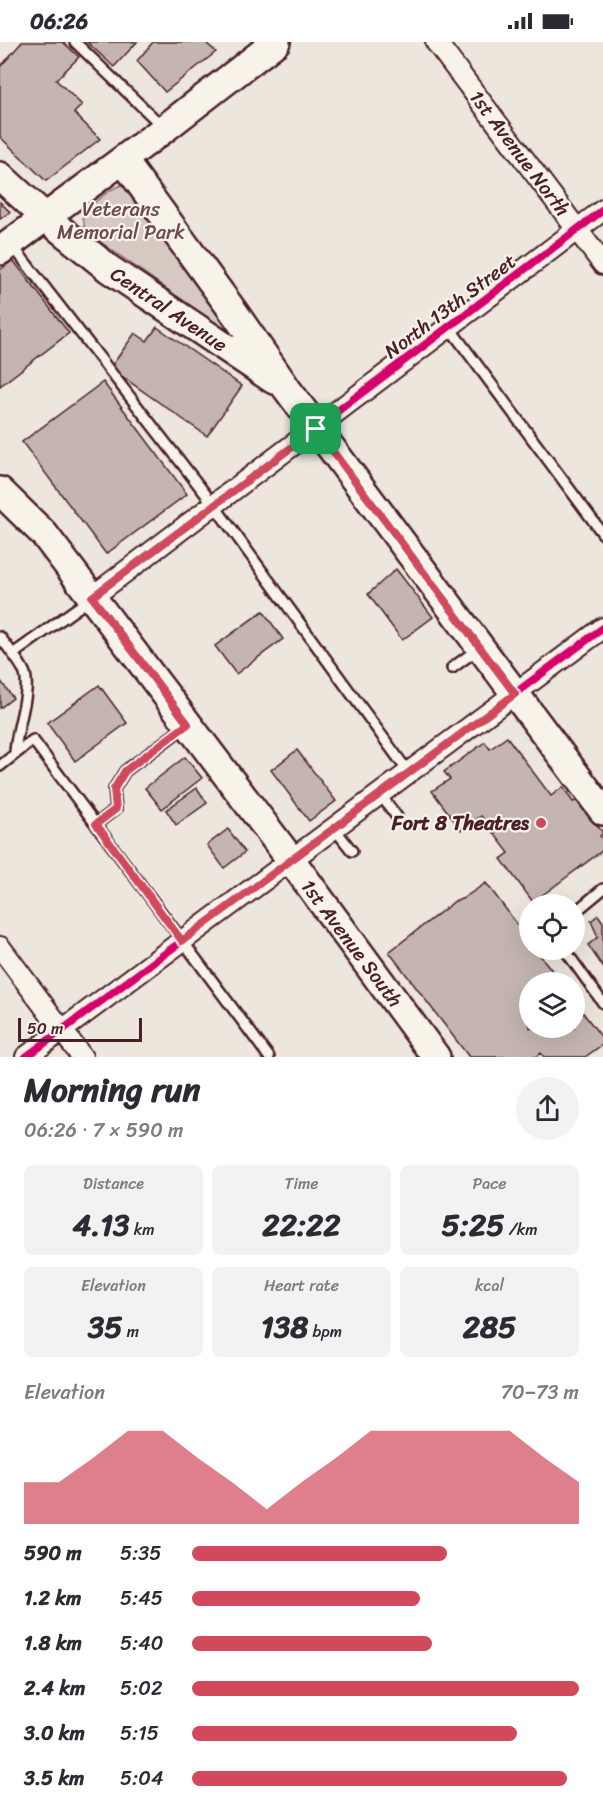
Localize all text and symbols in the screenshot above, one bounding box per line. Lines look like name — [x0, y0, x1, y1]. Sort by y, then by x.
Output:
text: 06:26 — [30, 2, 88, 41]
street label: 1st Avenue North — [460, 82, 579, 224]
park label: Veterans Memorial Park — [57, 192, 185, 250]
street label: North 13th Street — [376, 245, 524, 368]
street label: Central Avenue — [103, 257, 235, 362]
pin — [290, 403, 341, 454]
icon: arrive — [299, 412, 332, 445]
place label: Fort 8 Theatres — [391, 806, 530, 841]
marker: Fort 8 Theatres — [534, 816, 548, 830]
street label: 1st Avenue South — [291, 872, 412, 1015]
map controls — [519, 894, 585, 1038]
button: locate — [519, 894, 585, 960]
button: layers — [519, 972, 585, 1038]
text: 50 m — [27, 1014, 63, 1043]
scale bar — [18, 1015, 142, 1043]
text: Morning run — [24, 1061, 200, 1119]
button: share — [516, 1077, 579, 1140]
text: 06:26 · 7 × 590 m — [24, 1113, 183, 1148]
text: Distance — [83, 1169, 144, 1198]
text: Time — [285, 1169, 318, 1198]
text: Pace — [473, 1169, 506, 1198]
text: 4.13 — [72, 1198, 130, 1252]
text: 22:22 — [262, 1198, 341, 1252]
text: 5:25 — [442, 1198, 505, 1252]
text: km — [130, 1215, 155, 1244]
text: /km — [505, 1215, 537, 1244]
text: Elevation — [81, 1271, 146, 1300]
text: Heart rate — [264, 1271, 339, 1300]
text: kcal — [475, 1271, 504, 1300]
text: 35 — [88, 1300, 123, 1354]
text: 138 — [261, 1300, 308, 1354]
text: 285 — [463, 1300, 516, 1354]
text: m — [123, 1317, 139, 1346]
text: bpm — [308, 1317, 342, 1346]
text: Elevation — [24, 1375, 105, 1410]
text: 70–73 m — [501, 1375, 579, 1410]
text: 590 m — [24, 1536, 82, 1571]
text: 5:35 — [120, 1536, 161, 1571]
text: 1.2 km — [24, 1581, 81, 1616]
text: 5:45 — [120, 1581, 163, 1616]
text: 1.8 km — [24, 1626, 82, 1661]
text: 5:40 — [120, 1626, 163, 1661]
text: 2.4 km — [24, 1671, 85, 1706]
text: 5:02 — [120, 1671, 162, 1706]
text: 3.0 km — [24, 1716, 85, 1751]
text: 5:15 — [120, 1716, 159, 1751]
text: 3.5 km — [24, 1761, 84, 1796]
text: 5:04 — [120, 1761, 163, 1796]

